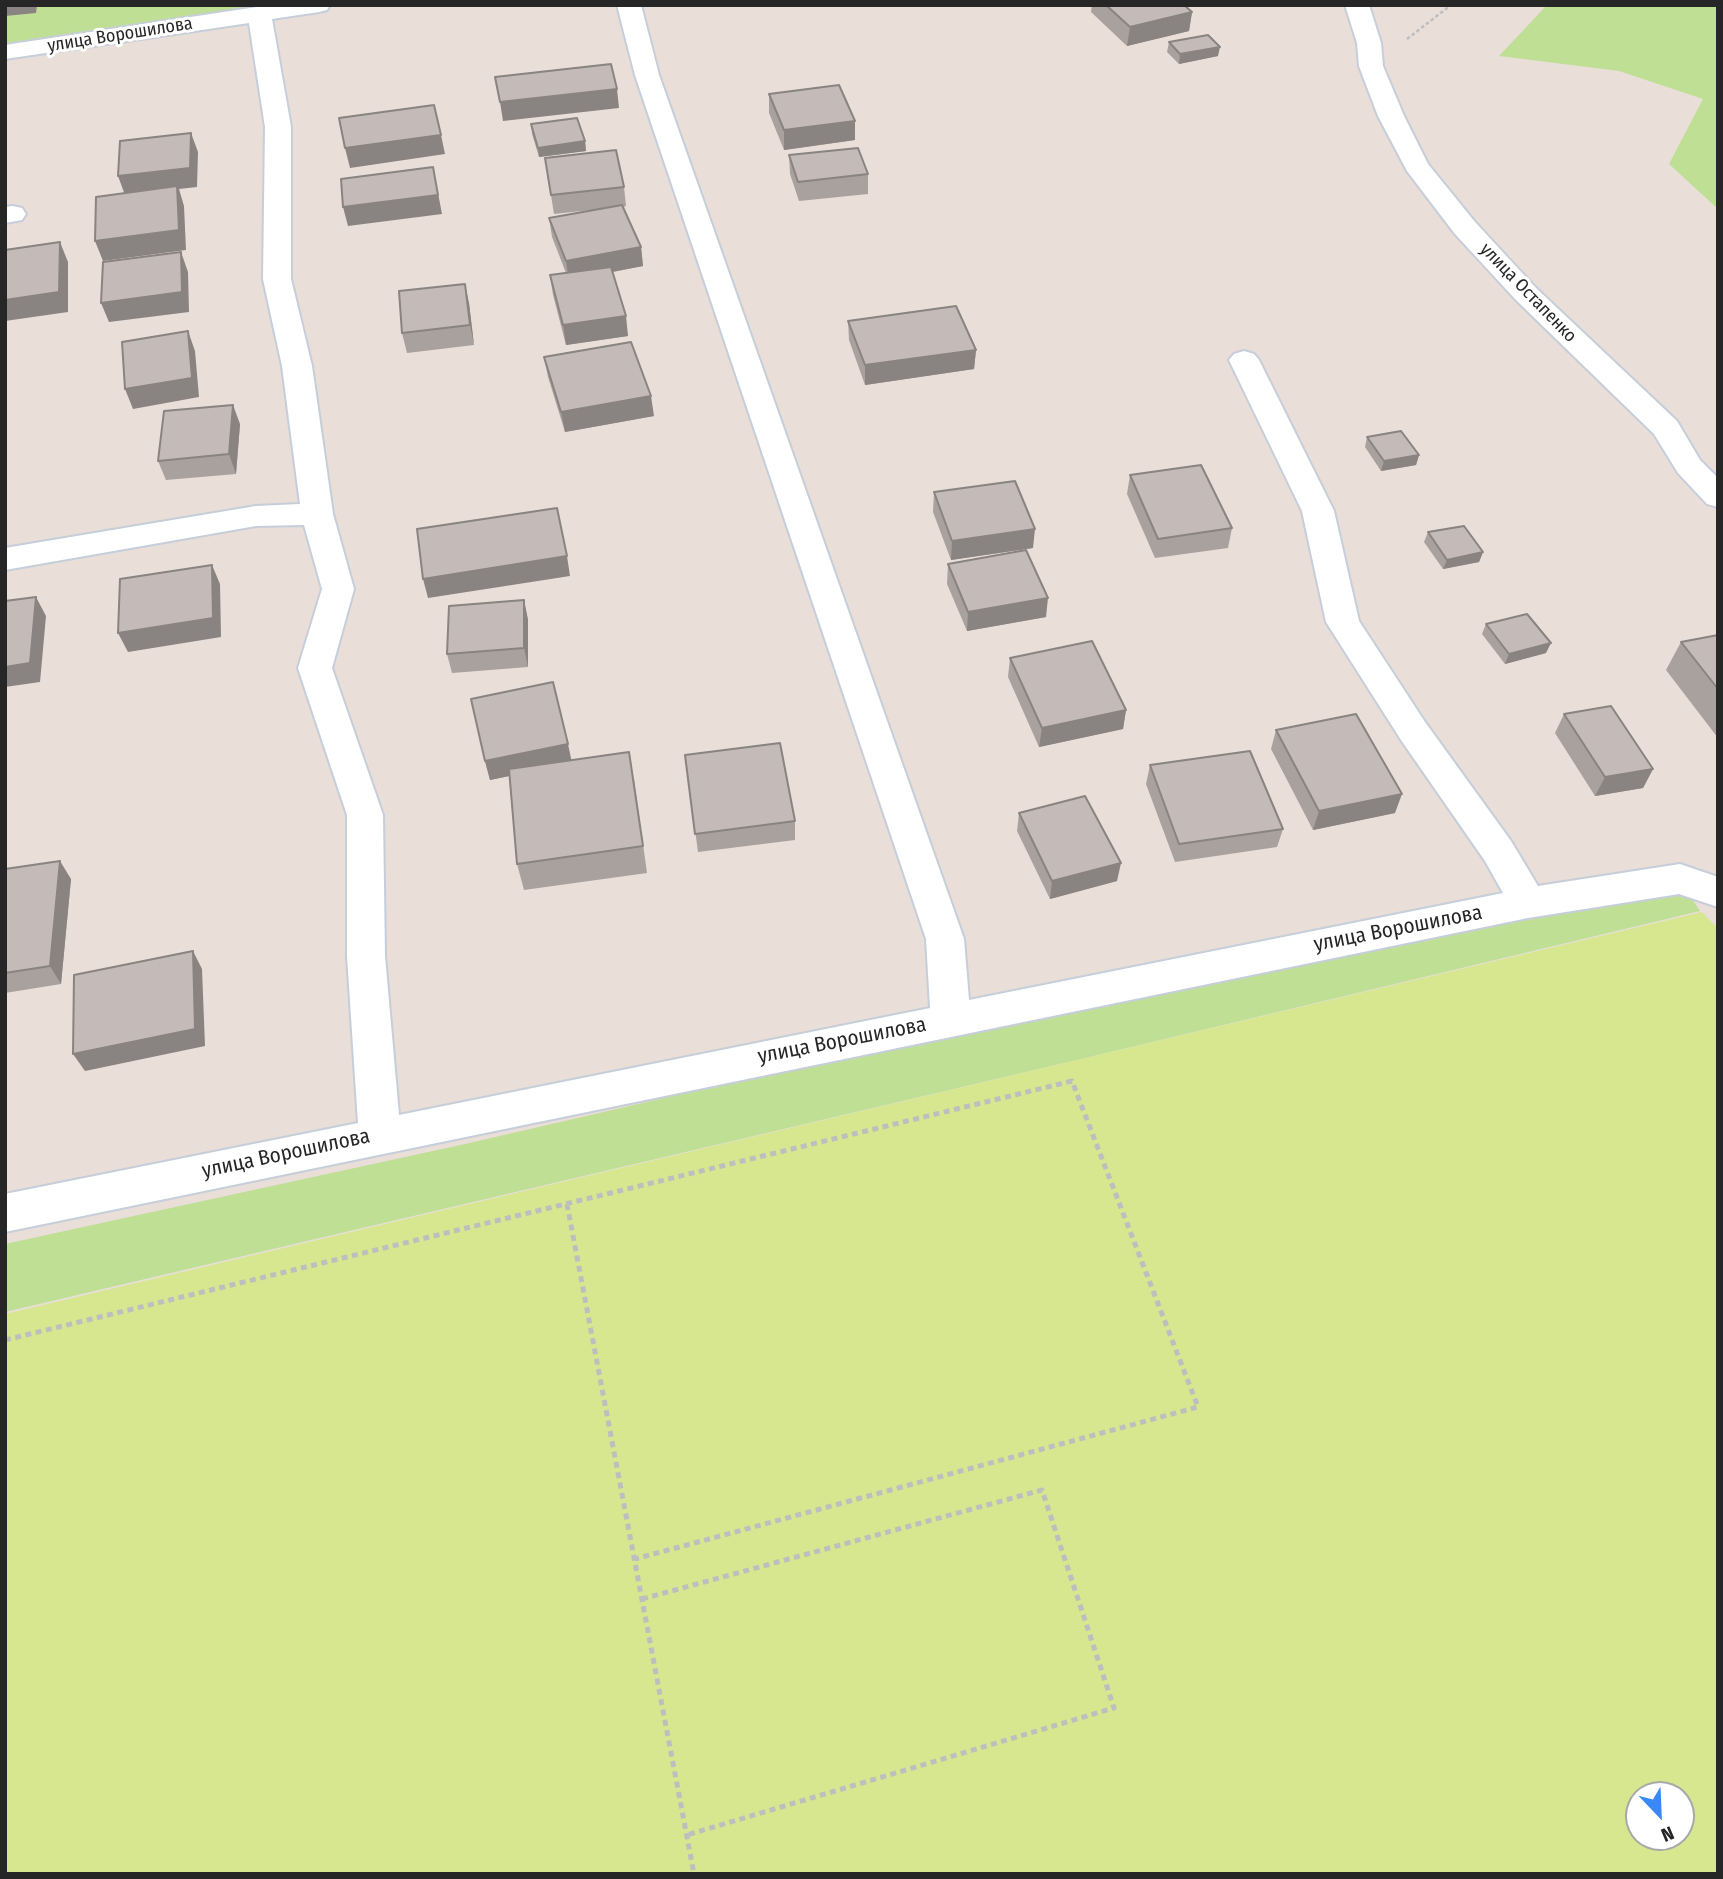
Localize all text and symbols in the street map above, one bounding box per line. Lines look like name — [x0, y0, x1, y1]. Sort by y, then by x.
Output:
street label: улица Ворошилова — [46, 13, 194, 57]
street label: улица Остапенко — [1475, 239, 1581, 347]
street label: улица Ворошилова — [1312, 900, 1484, 958]
street label: улица Ворошилова — [756, 1012, 928, 1070]
street label: улица Ворошилова — [200, 1124, 372, 1184]
north arrow — [1625, 1781, 1695, 1851]
text: N — [1658, 1821, 1677, 1847]

